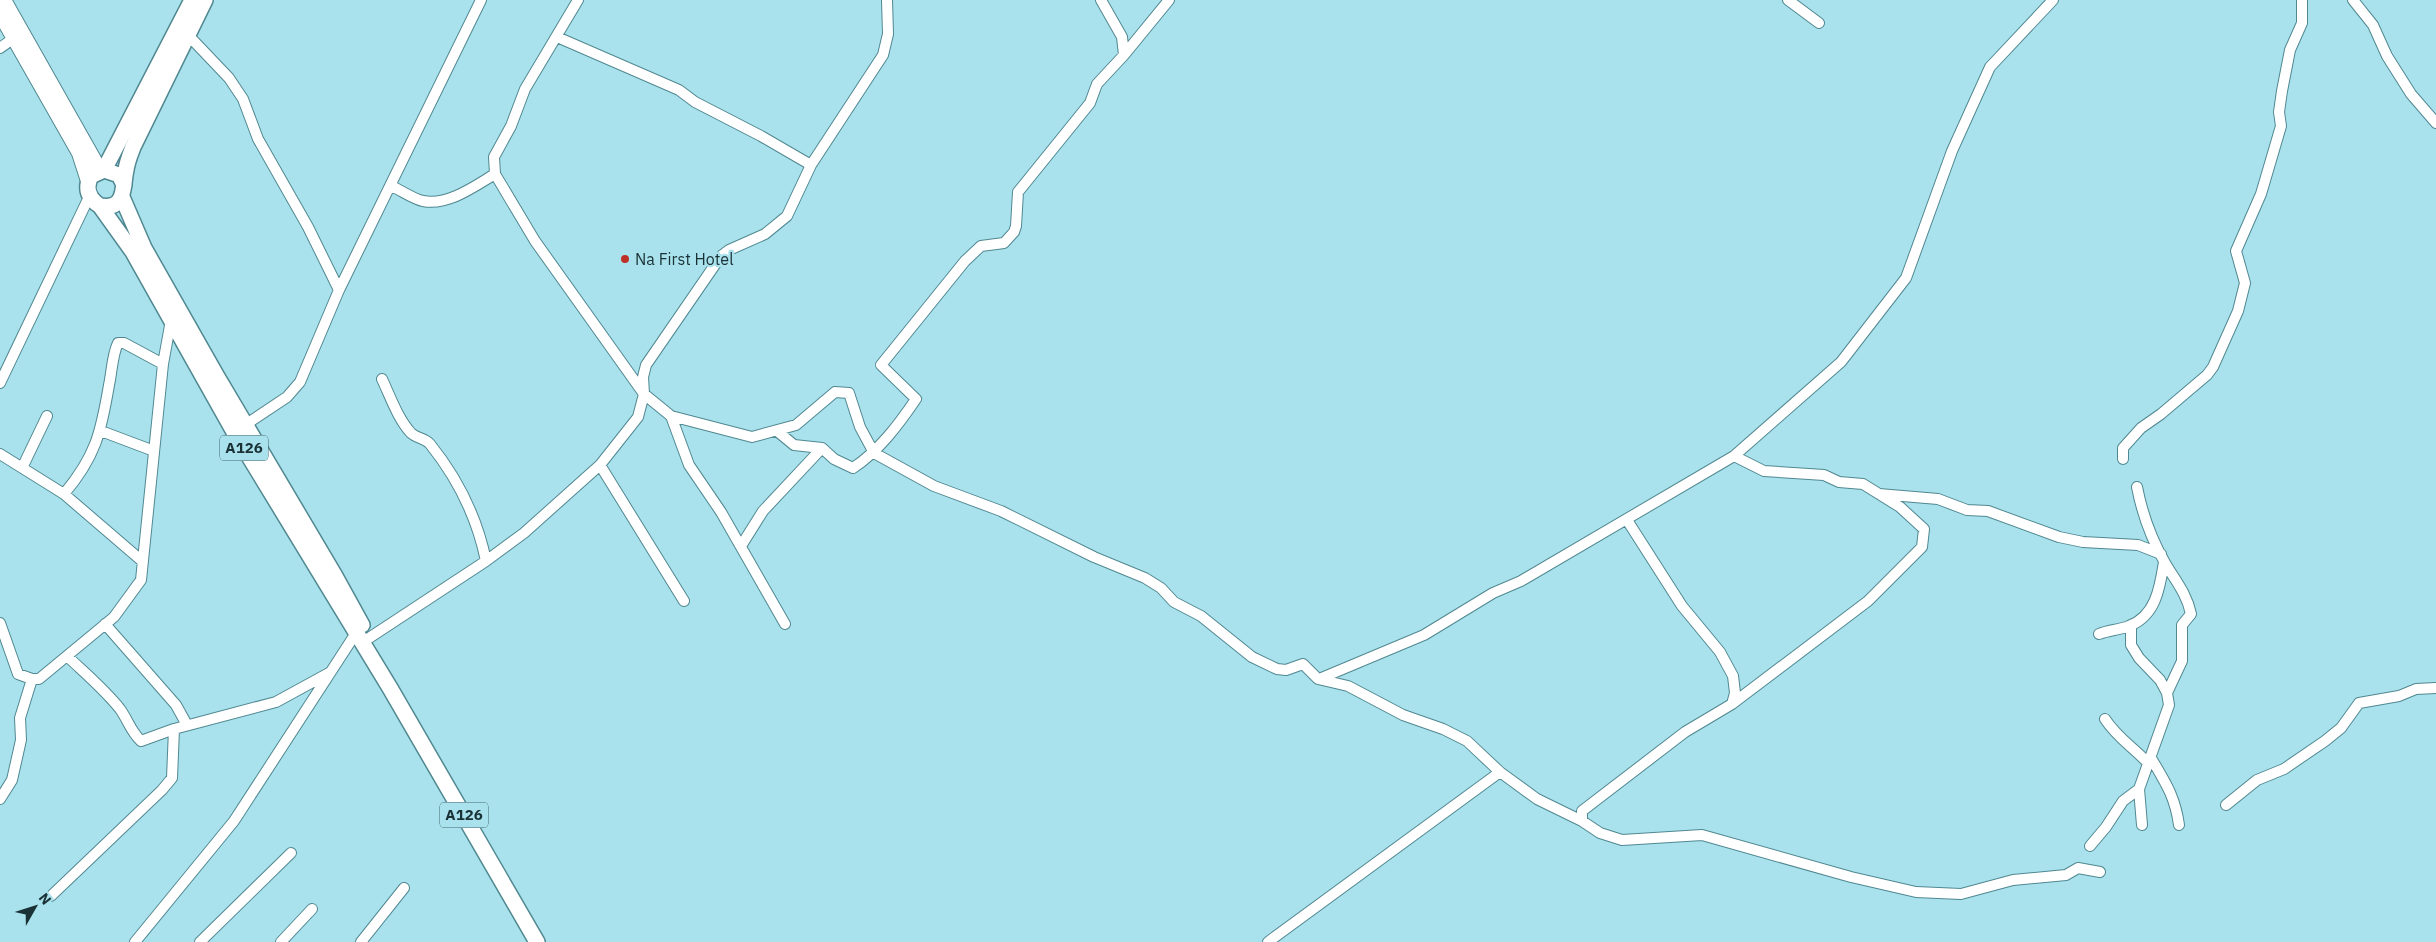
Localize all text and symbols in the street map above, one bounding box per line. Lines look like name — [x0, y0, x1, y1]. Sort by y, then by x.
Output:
place label: Na First Hotel — [635, 249, 733, 269]
marker: Na First Hotel — [619, 253, 631, 265]
road number: A126 — [220, 436, 268, 460]
road number: A126 — [440, 802, 488, 828]
north arrow — [10, 882, 60, 932]
text: N — [35, 889, 55, 908]

